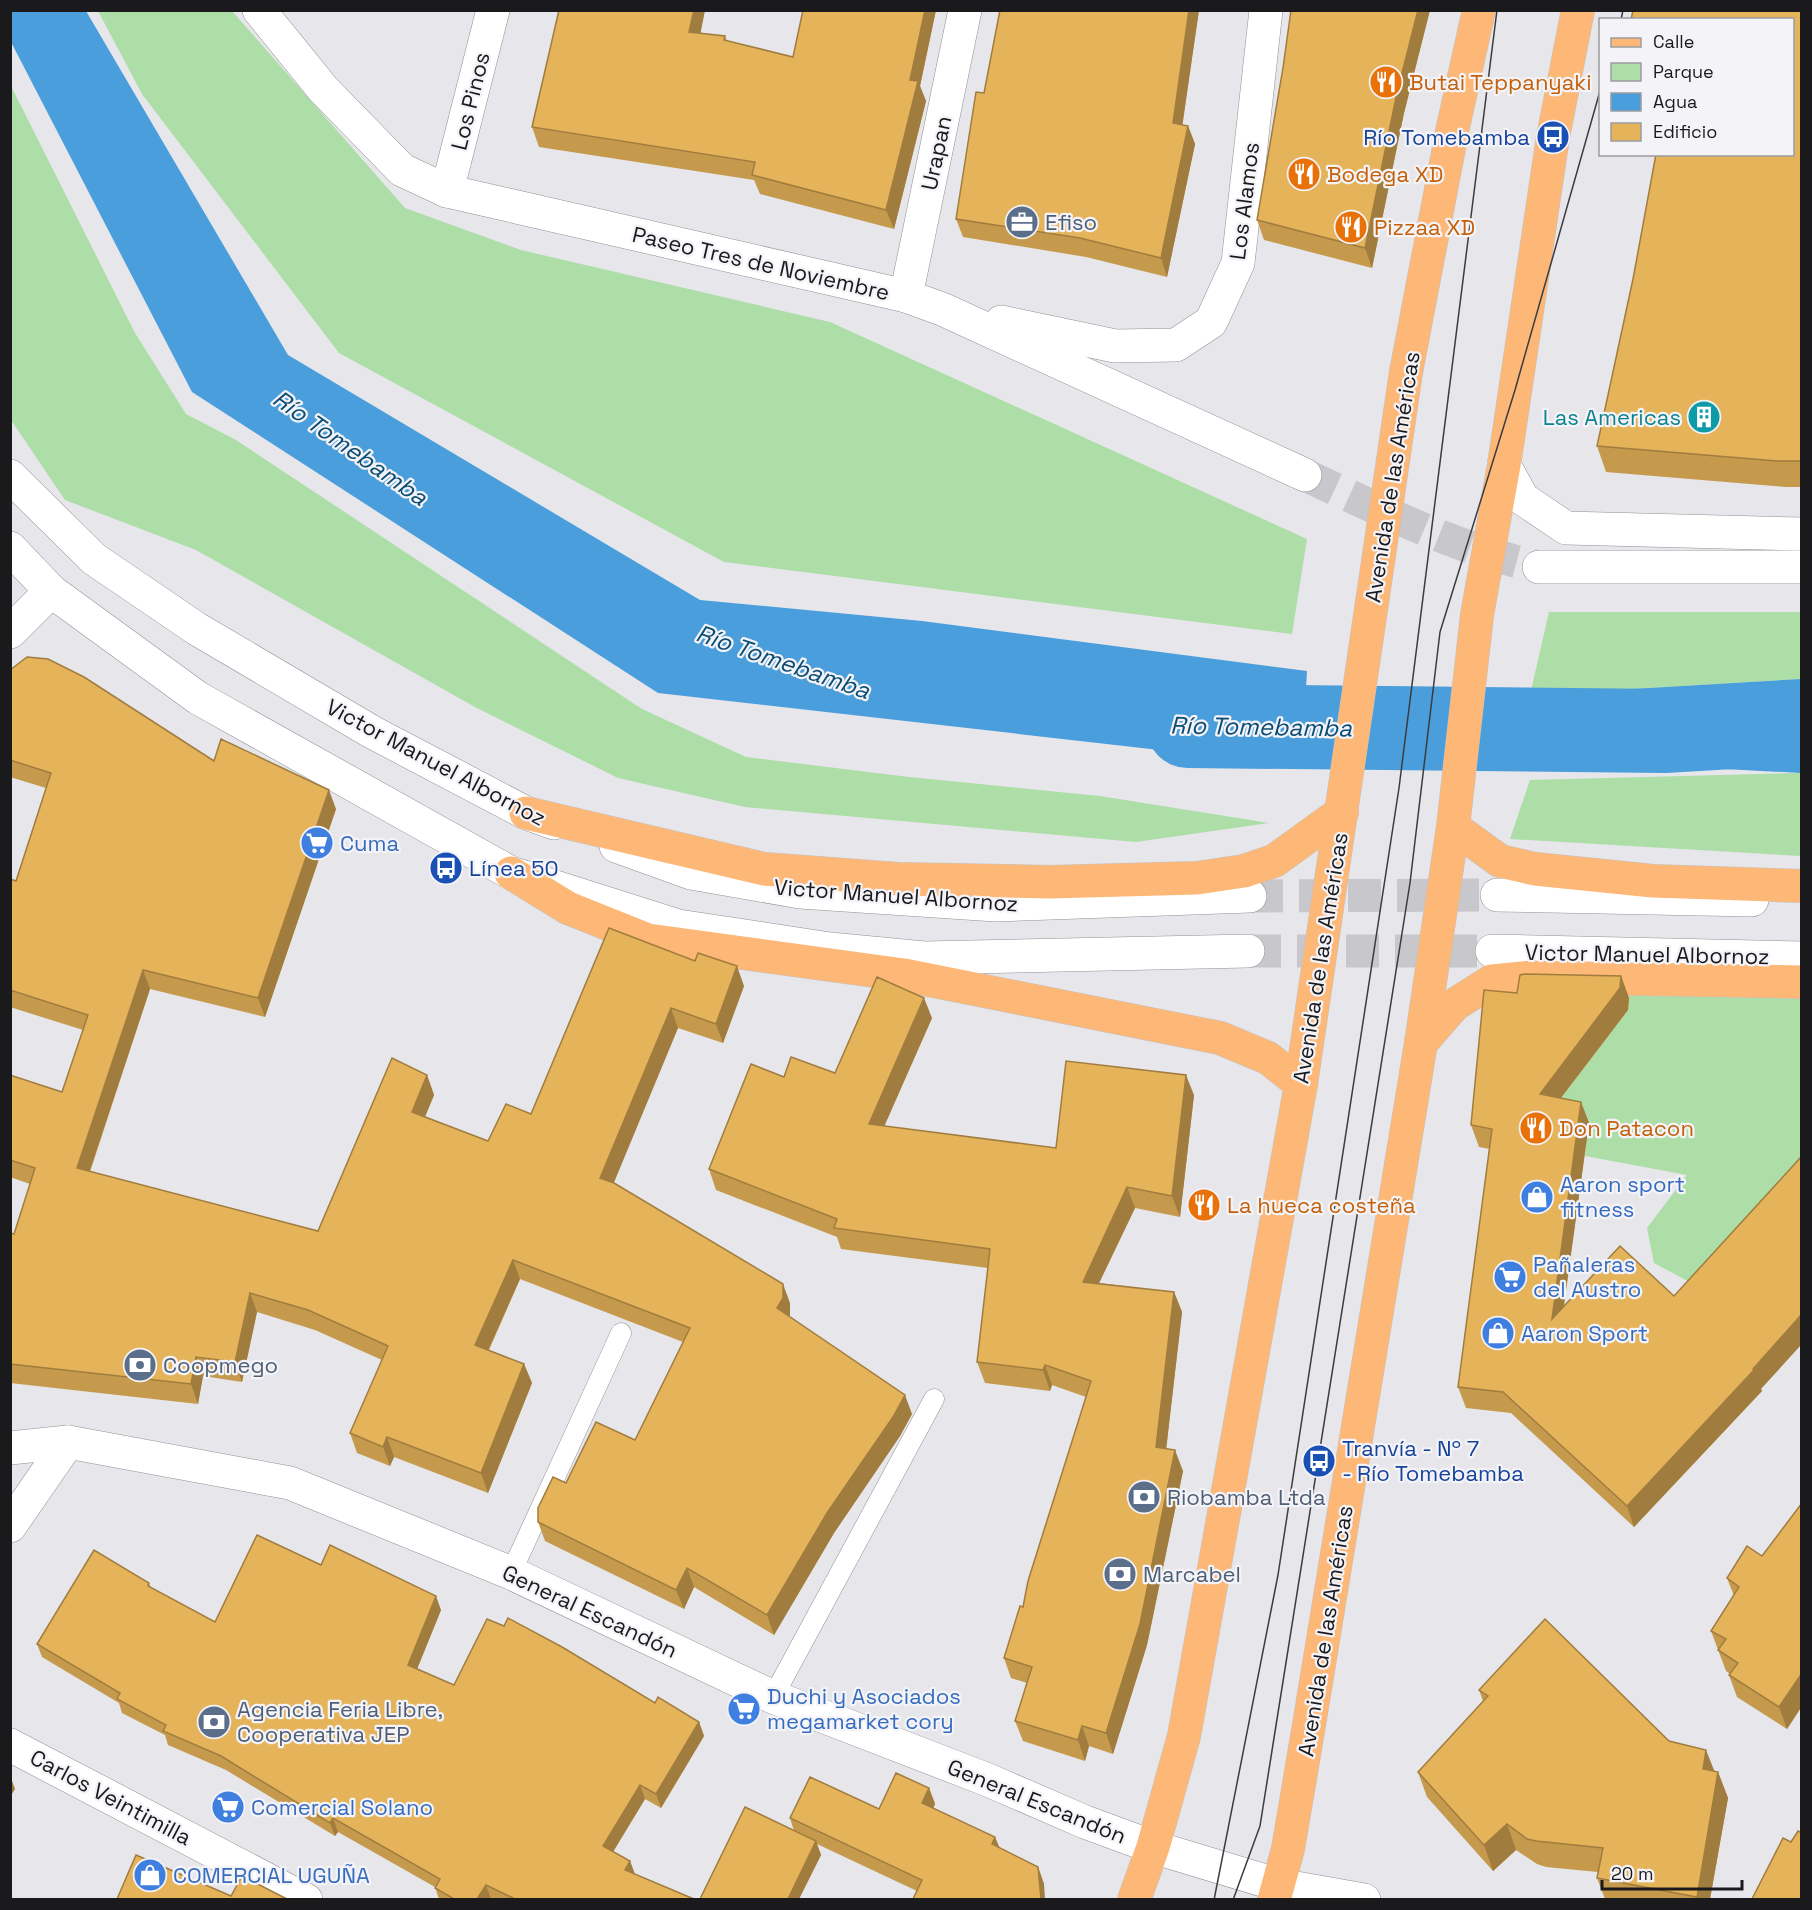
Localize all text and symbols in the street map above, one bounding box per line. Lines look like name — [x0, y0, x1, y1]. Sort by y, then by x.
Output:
legend — [1599, 18, 1794, 156]
text: Calle — [1653, 30, 1694, 53]
street label: Los Pinos — [444, 49, 496, 153]
text: Parque — [1653, 60, 1714, 83]
restaurant icon: Butai Teppanyaki — [1368, 64, 1404, 100]
place label: Butai Teppanyaki — [1409, 68, 1592, 96]
text: Agua — [1653, 90, 1697, 113]
street label: Urapan — [914, 113, 958, 193]
bus stop icon: Río Tomebamba — [1535, 119, 1571, 155]
text: Edificio — [1653, 120, 1717, 143]
place label: Río Tomebamba — [1363, 123, 1530, 151]
street label: Los Alamos — [1223, 140, 1265, 262]
restaurant icon: Bodega XD — [1286, 156, 1322, 192]
place label: Bodega XD — [1327, 160, 1443, 188]
office icon: Efiso — [1004, 204, 1040, 240]
place label: Efiso — [1045, 208, 1097, 236]
restaurant icon: Pizzaa XD — [1333, 209, 1369, 245]
place label: Pizzaa XD — [1374, 213, 1475, 241]
street label: Paseo Tres de Noviembre — [630, 220, 892, 306]
street label: Avenida de las Américas — [1358, 349, 1426, 605]
water label: Río Tomebamba — [267, 383, 434, 513]
building icon: Las Americas — [1686, 399, 1722, 435]
place label: Las Americas — [1543, 403, 1681, 431]
water label: Río Tomebamba — [692, 617, 874, 706]
street label: Victor Manuel Albornoz — [321, 692, 551, 832]
water label: Río Tomebamba — [1170, 709, 1352, 744]
supermarket icon: Cuma — [299, 825, 335, 861]
place label: Cuma — [340, 829, 400, 857]
street label: Avenida de las Américas — [1286, 830, 1354, 1086]
bus stop icon: Línea 50 — [428, 850, 464, 886]
place label: Línea 50 — [469, 854, 559, 882]
street label: Victor Manuel Albornoz — [773, 872, 1019, 918]
street label: Victor Manuel Albornoz — [1524, 938, 1770, 970]
restaurant icon: Don Patacon — [1518, 1110, 1554, 1146]
place label: Don Patacon — [1559, 1114, 1694, 1142]
place label: Aaron sport fitness — [1560, 1170, 1685, 1223]
shop icon: Aaron sport fitness — [1519, 1179, 1555, 1215]
restaurant icon: La hueca costeña — [1186, 1187, 1222, 1223]
place label: La hueca costeña — [1227, 1191, 1416, 1219]
place label: Pañaleras del Austro — [1533, 1250, 1641, 1303]
supermarket icon: Pañaleras del Austro — [1492, 1259, 1528, 1295]
shop icon: Aaron Sport — [1480, 1315, 1516, 1351]
place label: Aaron Sport — [1521, 1319, 1648, 1347]
bank icon: Coopmego — [122, 1347, 158, 1383]
place label: Coopmego — [163, 1351, 278, 1379]
place label: Tranvía - Nº 7 - Río Tomebamba — [1342, 1434, 1524, 1487]
bus stop icon: Tranvía - Nº 7 - Río Tomebamba — [1301, 1443, 1337, 1479]
bank icon: Riobamba Ltda — [1126, 1479, 1162, 1515]
place label: Riobamba Ltda — [1167, 1483, 1326, 1511]
street label: Avenida de las Américas — [1291, 1503, 1359, 1759]
bank icon: Marcabel — [1102, 1556, 1138, 1592]
street label: General Escandón — [498, 1558, 682, 1664]
place label: Marcabel — [1143, 1560, 1241, 1588]
place label: Duchi y Asociados megamarket cory — [767, 1682, 961, 1735]
supermarket icon: Duchi y Asociados megamarket cory — [726, 1691, 762, 1727]
place label: Agencia Feria Libre, Cooperativa JEP — [237, 1695, 443, 1748]
bank icon: Agencia Feria Libre, Cooperativa JEP — [196, 1704, 232, 1740]
street label: Carlos Veintimilla — [26, 1743, 197, 1851]
street label: General Escandón — [944, 1752, 1130, 1850]
supermarket icon: Comercial Solano — [210, 1789, 246, 1825]
place label: Comercial Solano — [251, 1793, 433, 1821]
scale bar — [1602, 1853, 1742, 1891]
shop icon: COMERCIAL UGUÑA — [132, 1857, 168, 1893]
place label: COMERCIAL UGUÑA — [173, 1861, 370, 1889]
text: 20 m — [1611, 1862, 1654, 1885]

